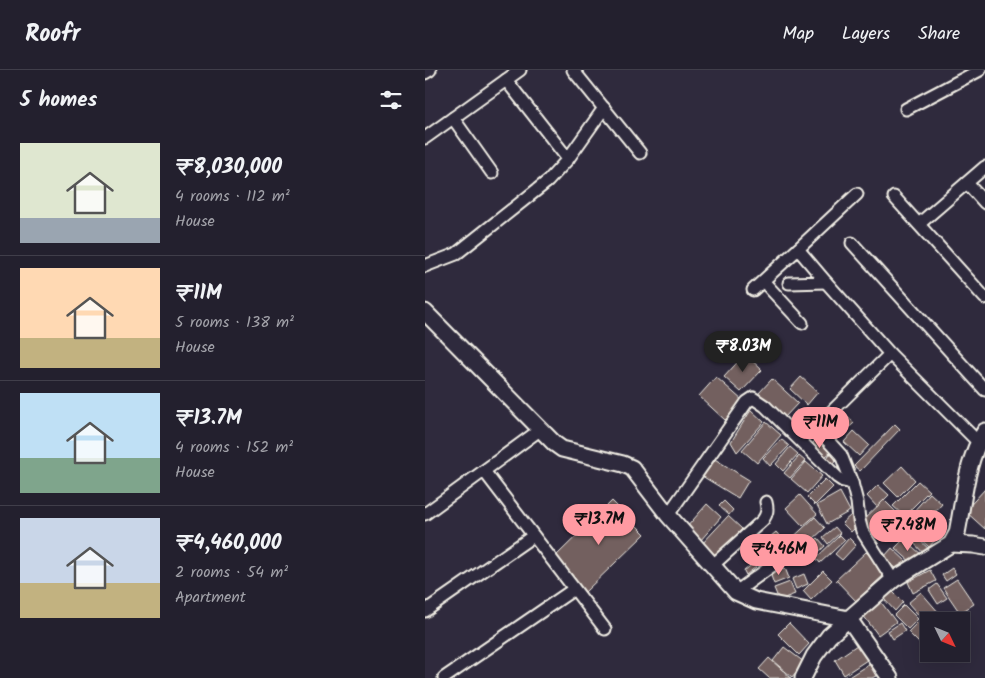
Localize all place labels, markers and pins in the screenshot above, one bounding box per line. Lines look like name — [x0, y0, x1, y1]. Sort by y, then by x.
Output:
pin: ₹8.03M — [702, 330, 784, 373]
pin: ₹11M — [790, 406, 850, 449]
pin: ₹13.7M — [558, 504, 640, 546]
pin: ₹7.48M — [867, 510, 949, 552]
pin: ₹4.46M — [738, 534, 820, 576]

